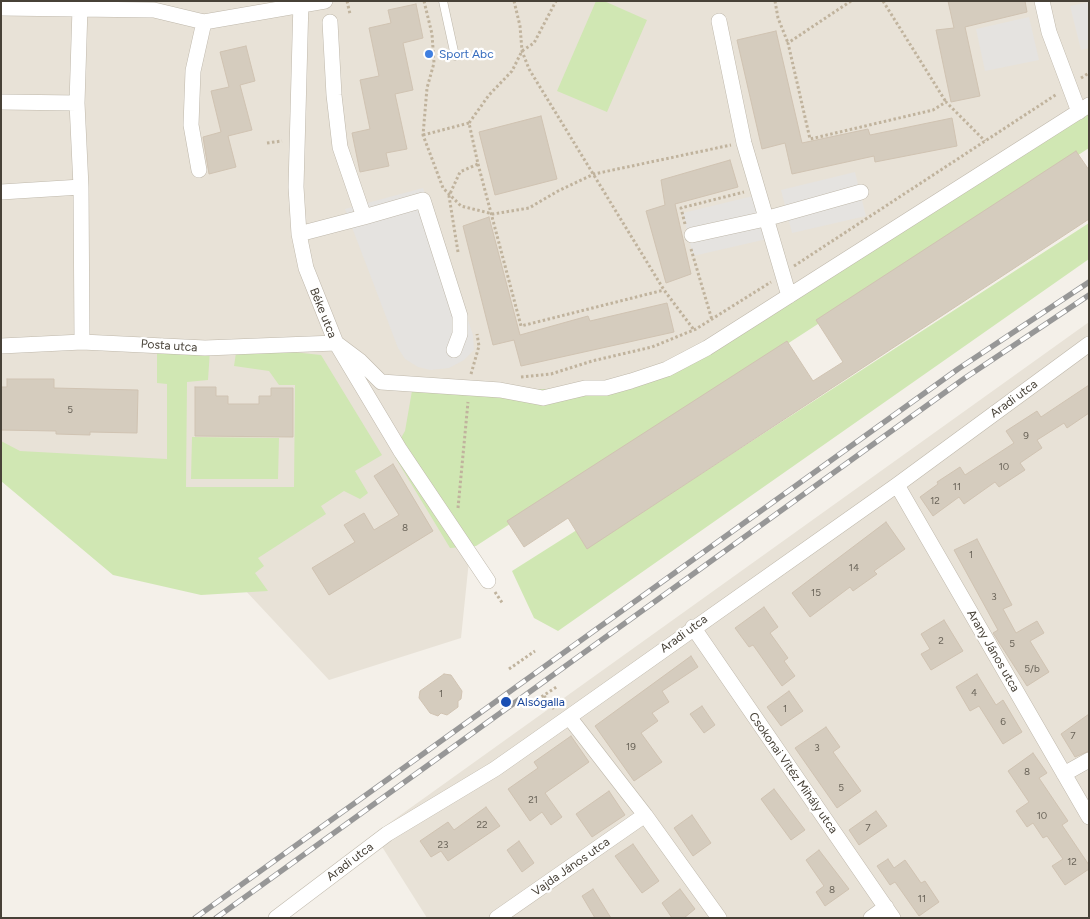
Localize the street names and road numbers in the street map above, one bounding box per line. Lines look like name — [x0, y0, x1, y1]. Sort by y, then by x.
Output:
street label: Béke utca — [306, 286, 340, 340]
street label: Posta utca — [140, 337, 198, 355]
street label: Aradi utca — [988, 377, 1040, 421]
street label: Arany János utca — [964, 607, 1022, 695]
street label: Aradi utca — [658, 612, 710, 656]
street label: Csokonai Vitéz Mihály utca — [746, 710, 840, 836]
street label: Vajda János utca — [529, 835, 613, 899]
street label: Aradi utca — [324, 840, 376, 884]

